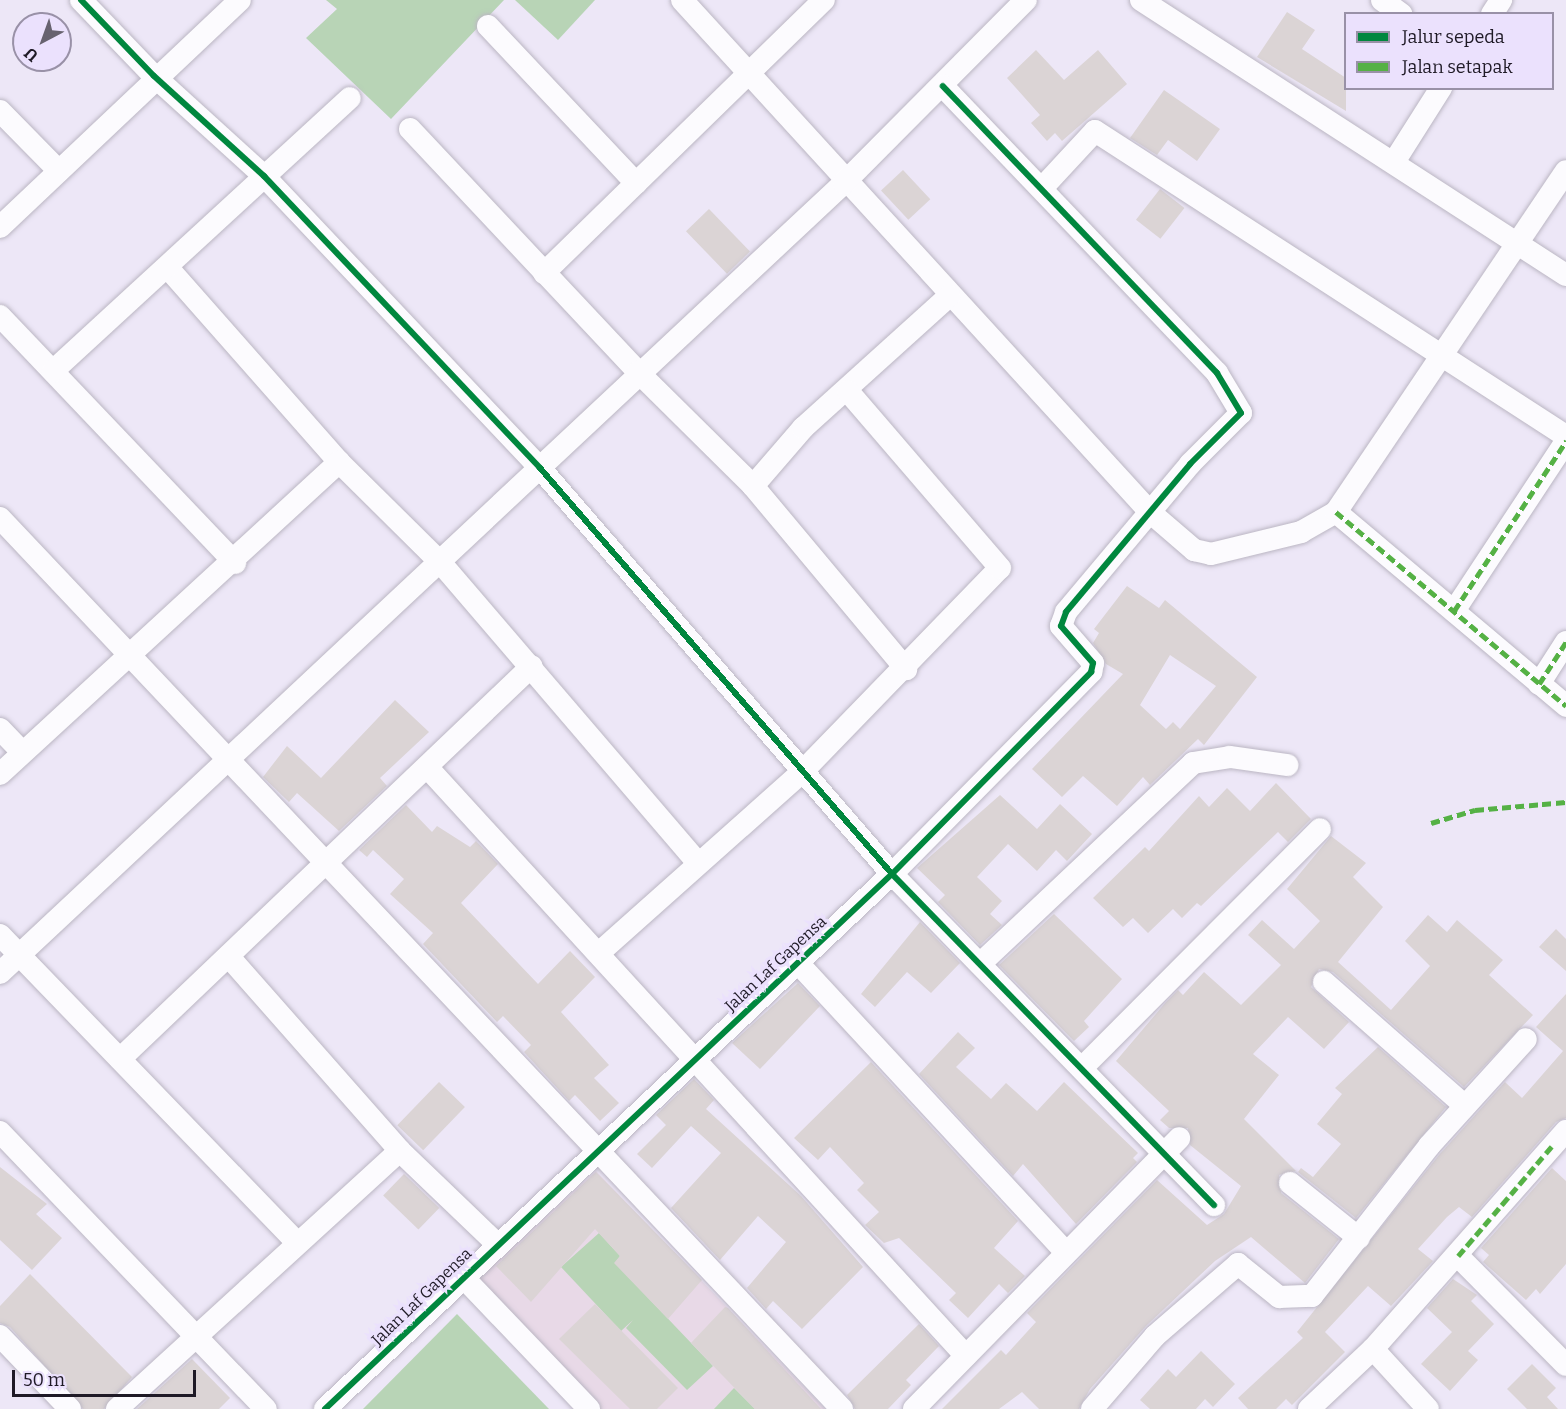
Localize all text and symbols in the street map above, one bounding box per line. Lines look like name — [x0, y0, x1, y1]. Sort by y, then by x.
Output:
north arrow — [12, 12, 72, 72]
legend — [1344, 12, 1554, 90]
text: Jalur sepeda — [1402, 26, 1505, 48]
text: U — [20, 43, 42, 66]
text: Jalan setapak — [1402, 56, 1513, 78]
street label: Jalan Laf Gapensa — [721, 912, 831, 1016]
street label: Jalan Laf Gapensa — [368, 1244, 476, 1350]
scale bar — [15, 1358, 200, 1396]
text: 50 m — [23, 1369, 65, 1391]

